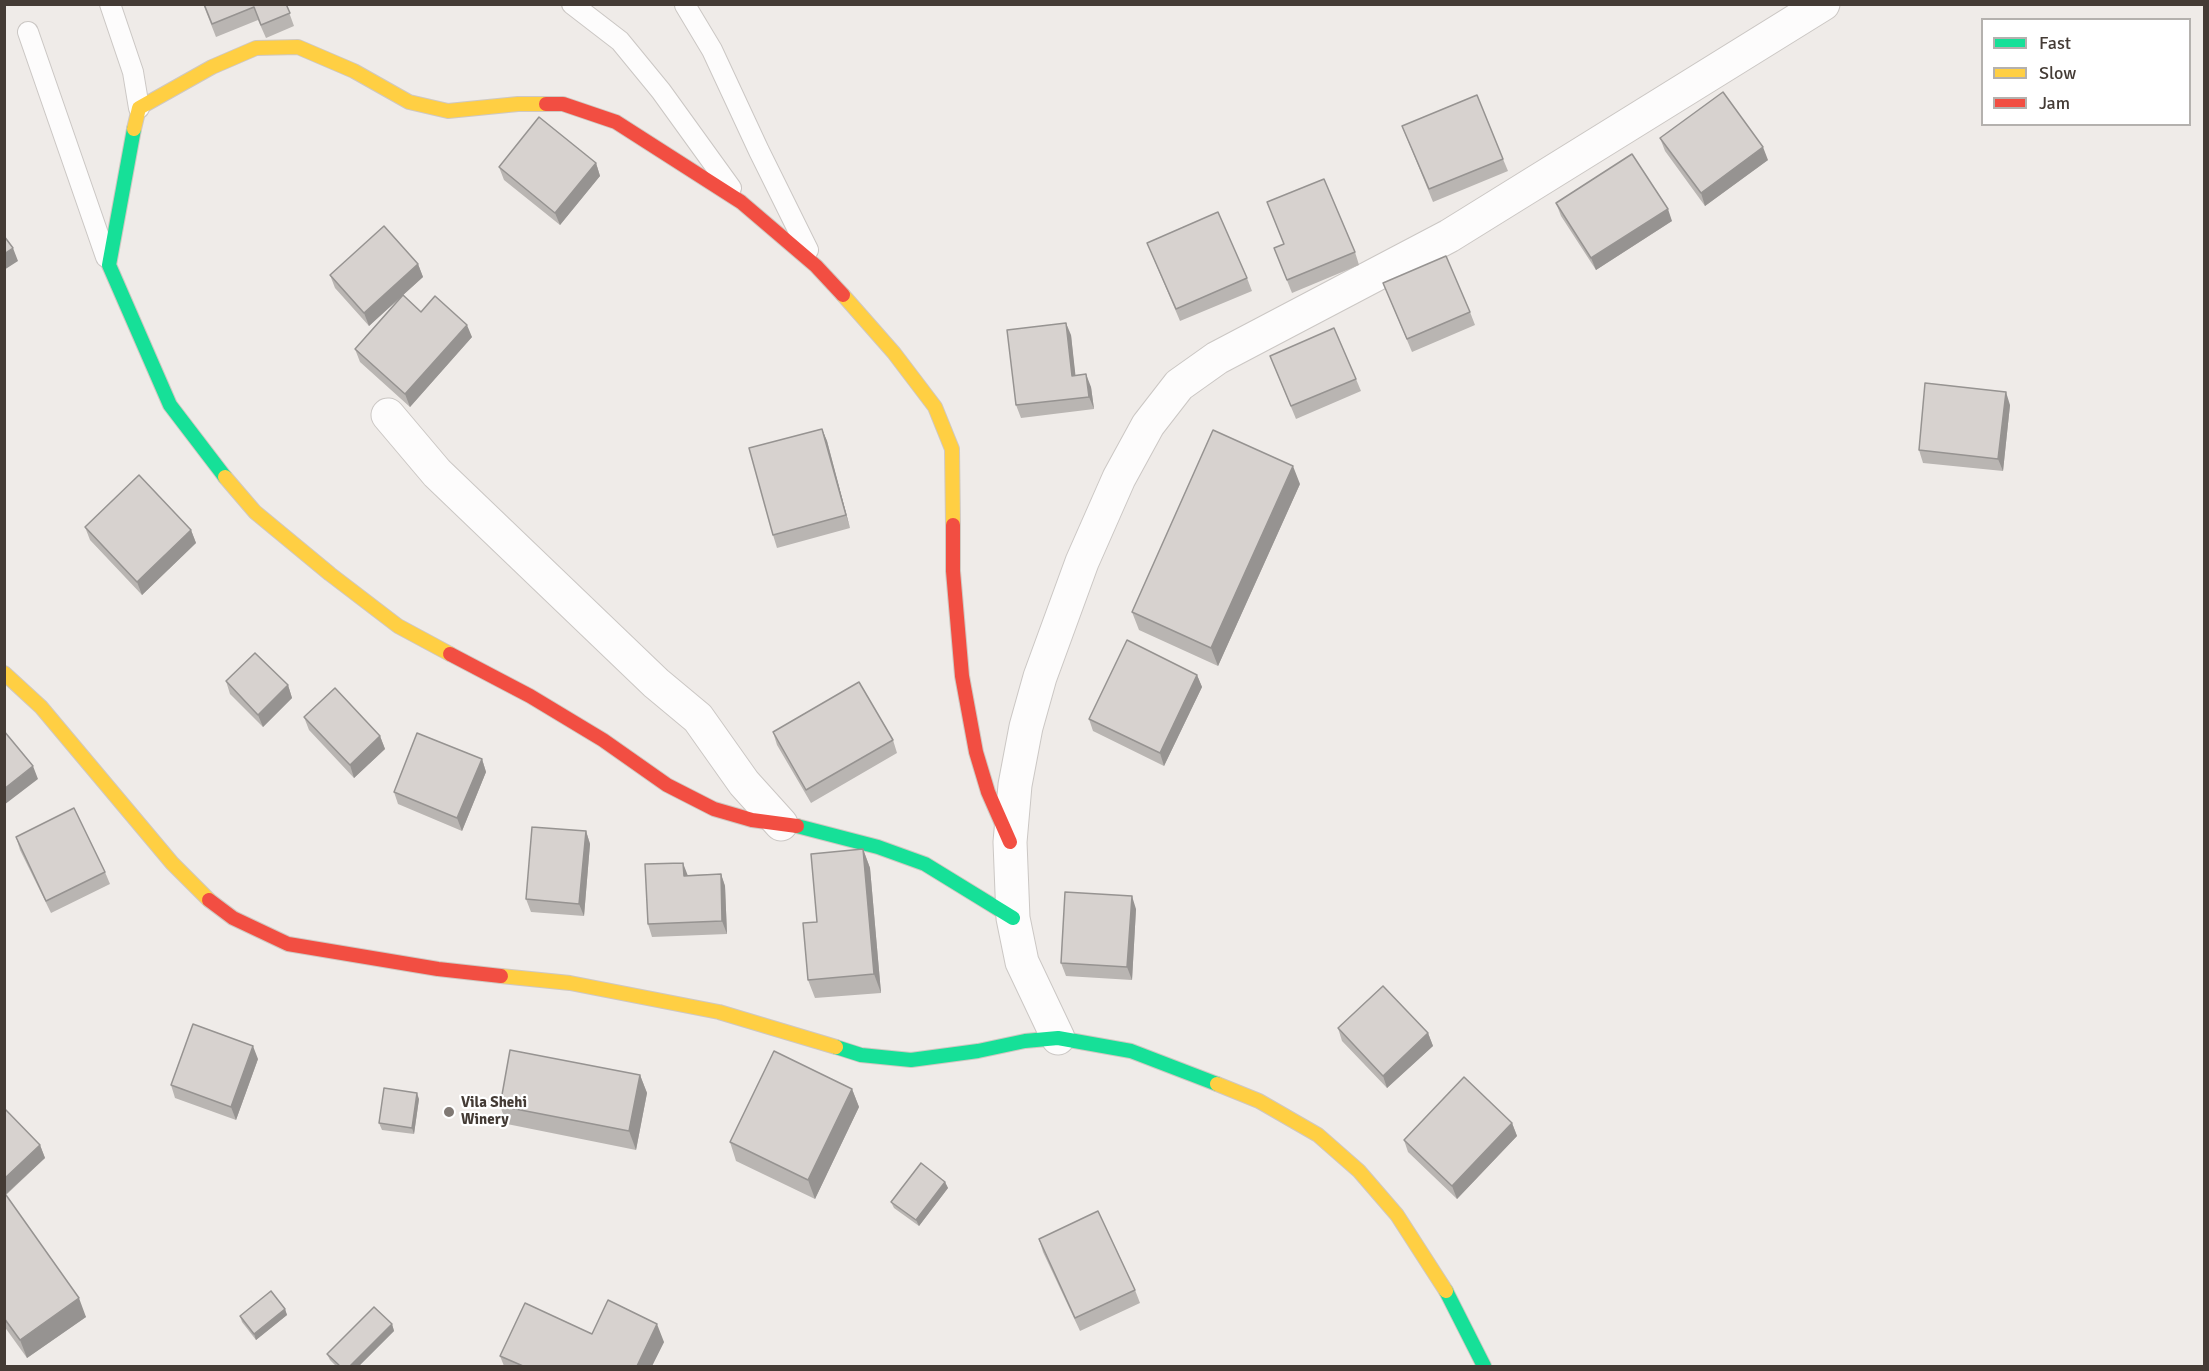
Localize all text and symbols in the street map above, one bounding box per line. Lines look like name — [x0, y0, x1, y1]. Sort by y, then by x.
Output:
legend — [1981, 18, 2191, 126]
text: Fast — [2039, 32, 2071, 54]
text: Slow — [2039, 62, 2076, 84]
text: Jam — [2039, 92, 2070, 114]
place label: Vila Shehi Winery — [461, 1094, 527, 1129]
marker: Vila Shehi Winery — [442, 1105, 456, 1119]

